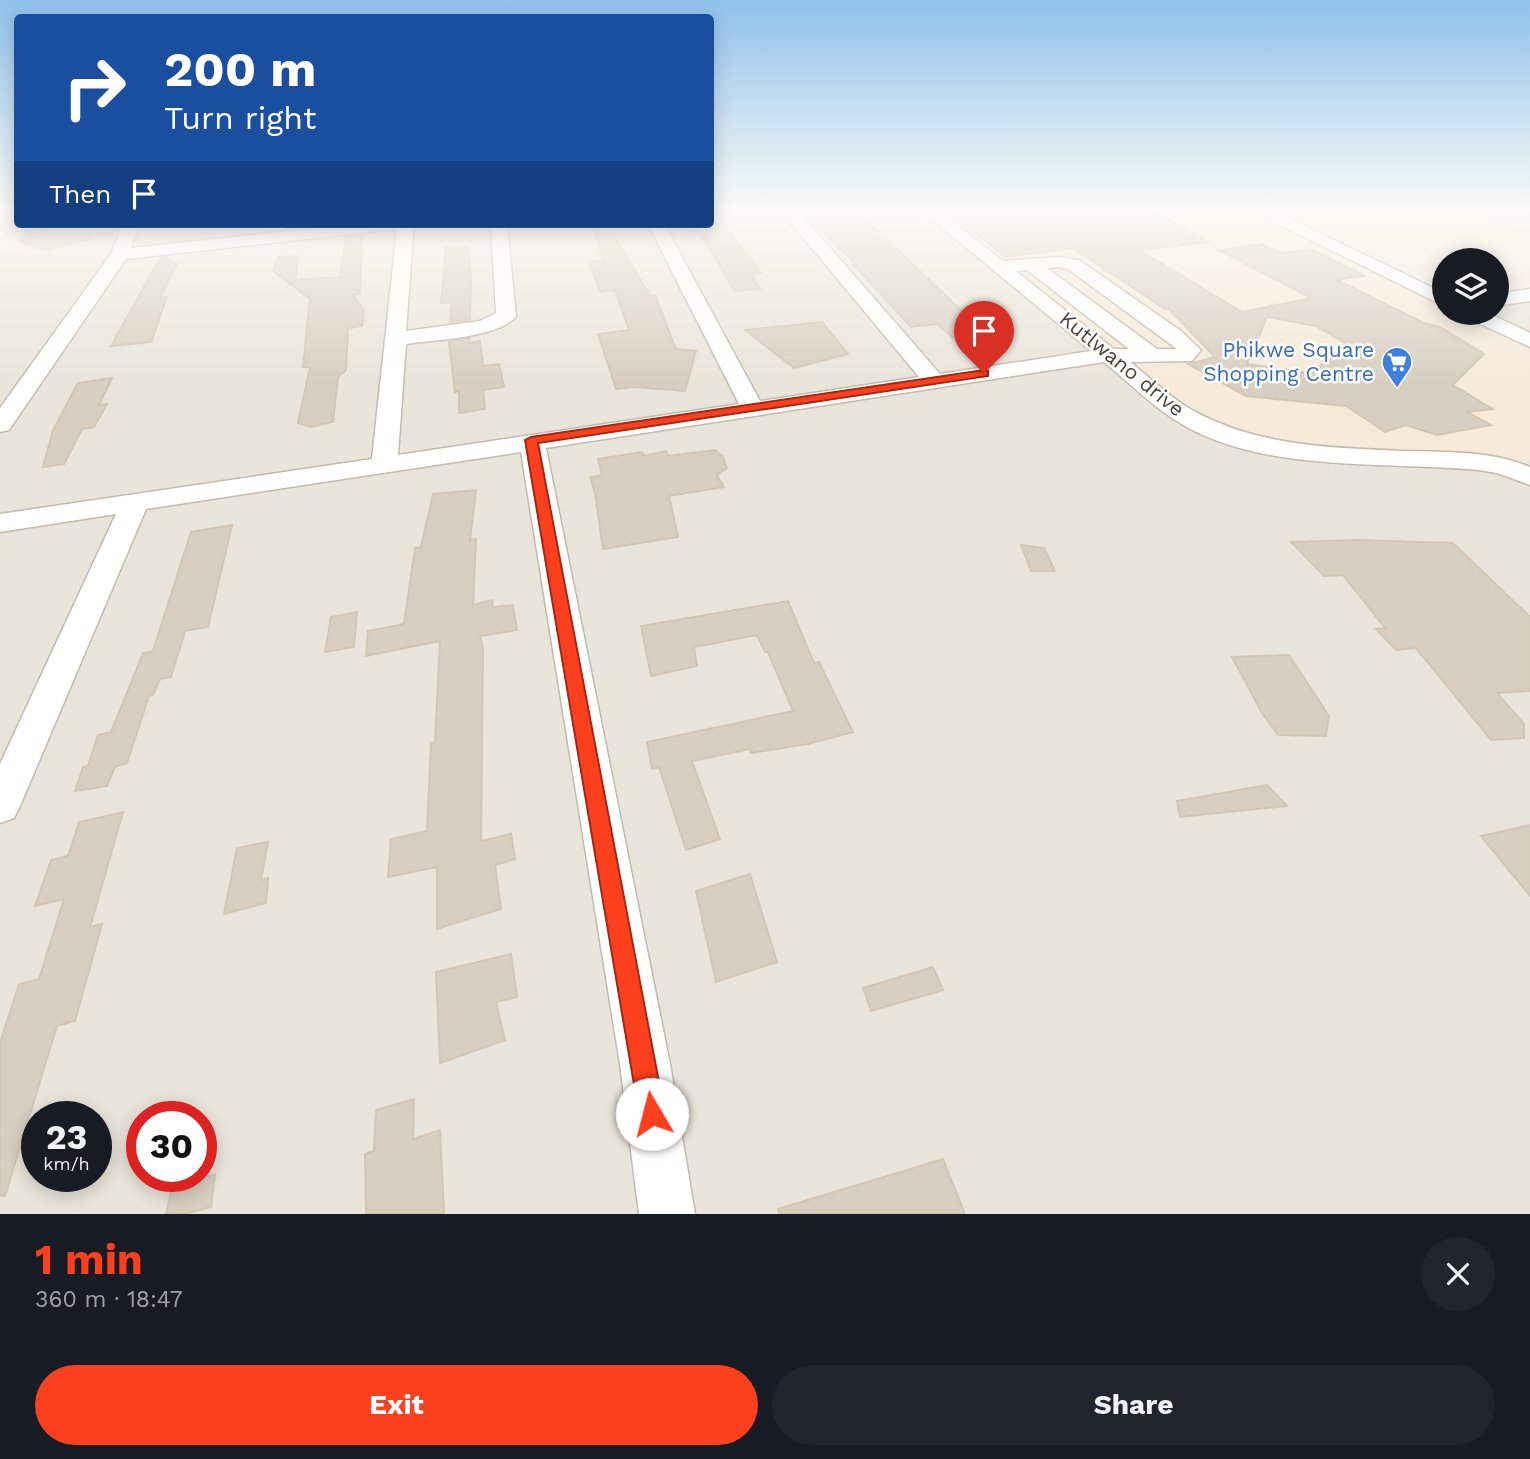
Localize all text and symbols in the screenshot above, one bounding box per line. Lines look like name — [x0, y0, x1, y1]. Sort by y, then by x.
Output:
text: 200 m — [164, 40, 316, 98]
icon: right — [49, 42, 140, 133]
text: Turn right — [164, 99, 316, 137]
icon: arrive — [125, 175, 163, 213]
text: Then — [49, 179, 111, 209]
map controls — [1432, 248, 1509, 325]
button: layers — [1432, 248, 1509, 325]
pin — [954, 301, 1014, 373]
street label: Kutlwano drive — [1055, 306, 1190, 422]
icon: arrive — [965, 312, 1003, 350]
place label: Phikwe Square Shopping Centre — [1203, 337, 1374, 386]
supermarket icon: Phikwe Square Shopping Centre — [1380, 345, 1414, 389]
position arrow — [615, 1077, 689, 1151]
speed limit sign: 30 — [126, 1101, 217, 1192]
text: 23 — [46, 1116, 87, 1158]
text: km/h — [43, 1153, 90, 1174]
text: 1 min — [35, 1235, 143, 1284]
button: close — [1421, 1237, 1495, 1311]
text: 360 m · 18:47 — [35, 1286, 183, 1313]
button: Exit — [35, 1365, 758, 1445]
button: Share — [772, 1365, 1495, 1445]

